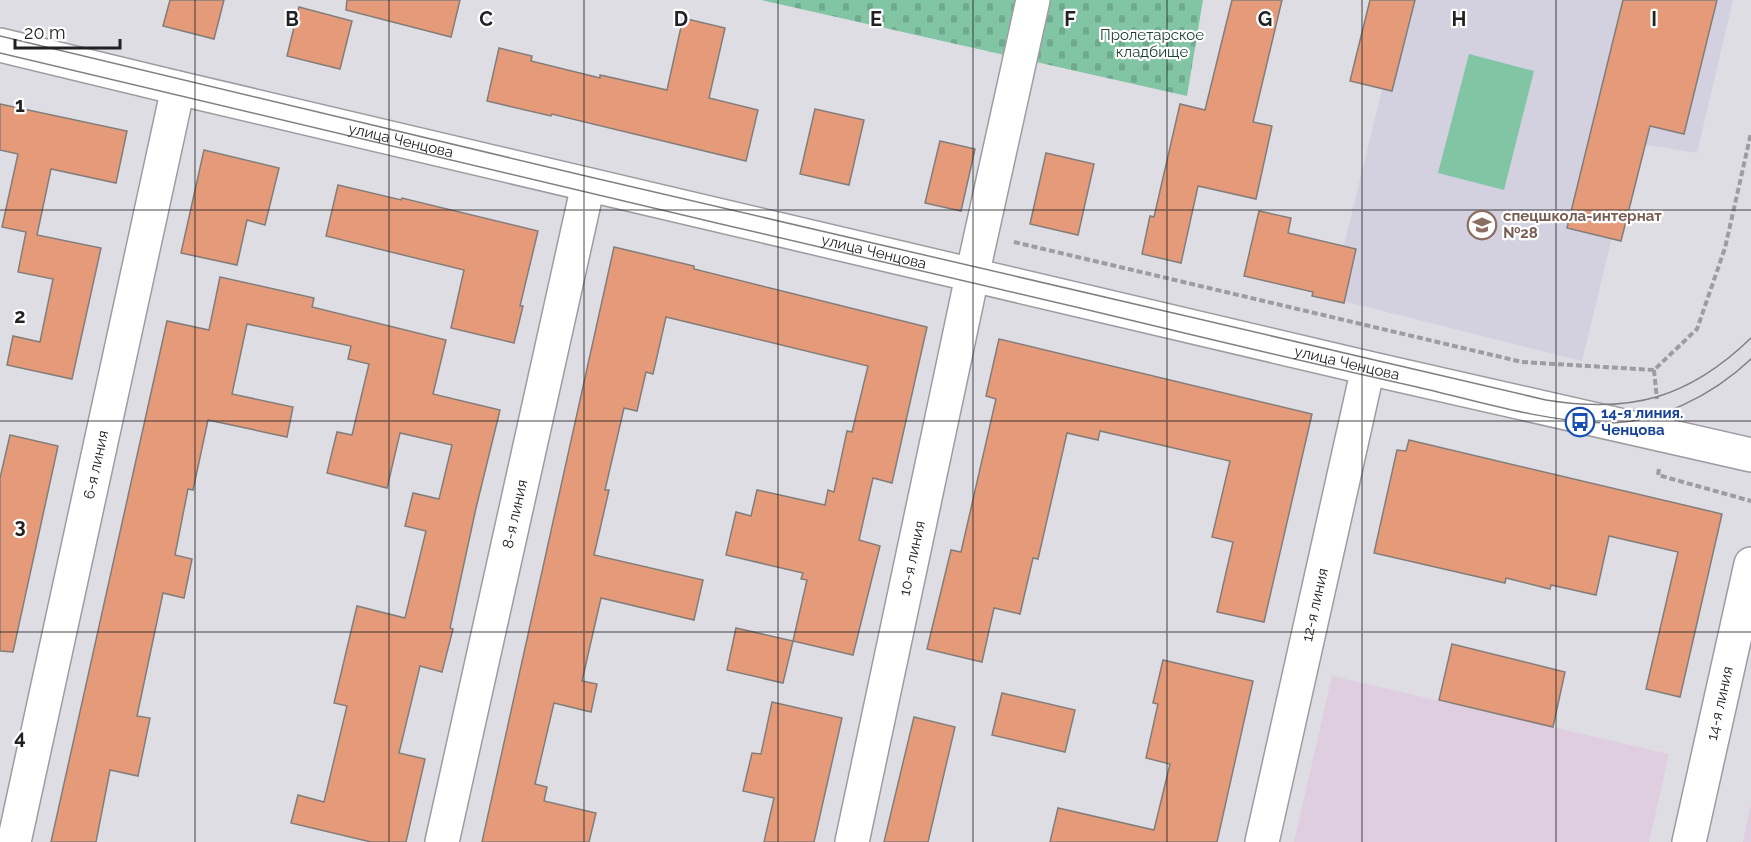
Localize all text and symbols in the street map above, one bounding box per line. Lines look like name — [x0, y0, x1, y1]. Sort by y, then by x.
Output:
text: B — [285, 7, 299, 31]
text: C — [479, 7, 493, 31]
text: D — [674, 7, 688, 31]
text: E — [870, 7, 882, 31]
text: F — [1064, 7, 1076, 31]
text: G — [1258, 7, 1272, 31]
text: H — [1452, 7, 1466, 31]
text: I — [1651, 7, 1657, 31]
scale bar — [15, 12, 120, 50]
text: 20 m — [24, 22, 66, 43]
park label: Пролетарское кладбище — [1100, 26, 1204, 61]
text: 1 — [15, 93, 25, 117]
street label: улица Ченцова — [346, 119, 455, 161]
place label: спецшкола-интернат №28 — [1503, 207, 1662, 242]
school or university icon: спецшкола-интернат №28 — [1466, 209, 1498, 241]
street label: улица Ченцова — [820, 231, 928, 273]
text: 2 — [14, 304, 26, 328]
street label: улица Ченцова — [1293, 342, 1401, 384]
place label: 14-я линия. Ченцова — [1601, 404, 1683, 439]
bus stop icon: 14-я линия. Ченцова — [1564, 406, 1596, 438]
street label: 6-я линия — [80, 429, 112, 501]
street label: 8-я линия — [499, 478, 531, 550]
text: 3 — [14, 514, 26, 538]
street label: 10-я линия — [895, 519, 929, 598]
street label: 12-я линия — [1298, 566, 1332, 643]
street label: 14-я линия — [1703, 665, 1737, 742]
text: 4 — [14, 725, 26, 749]

